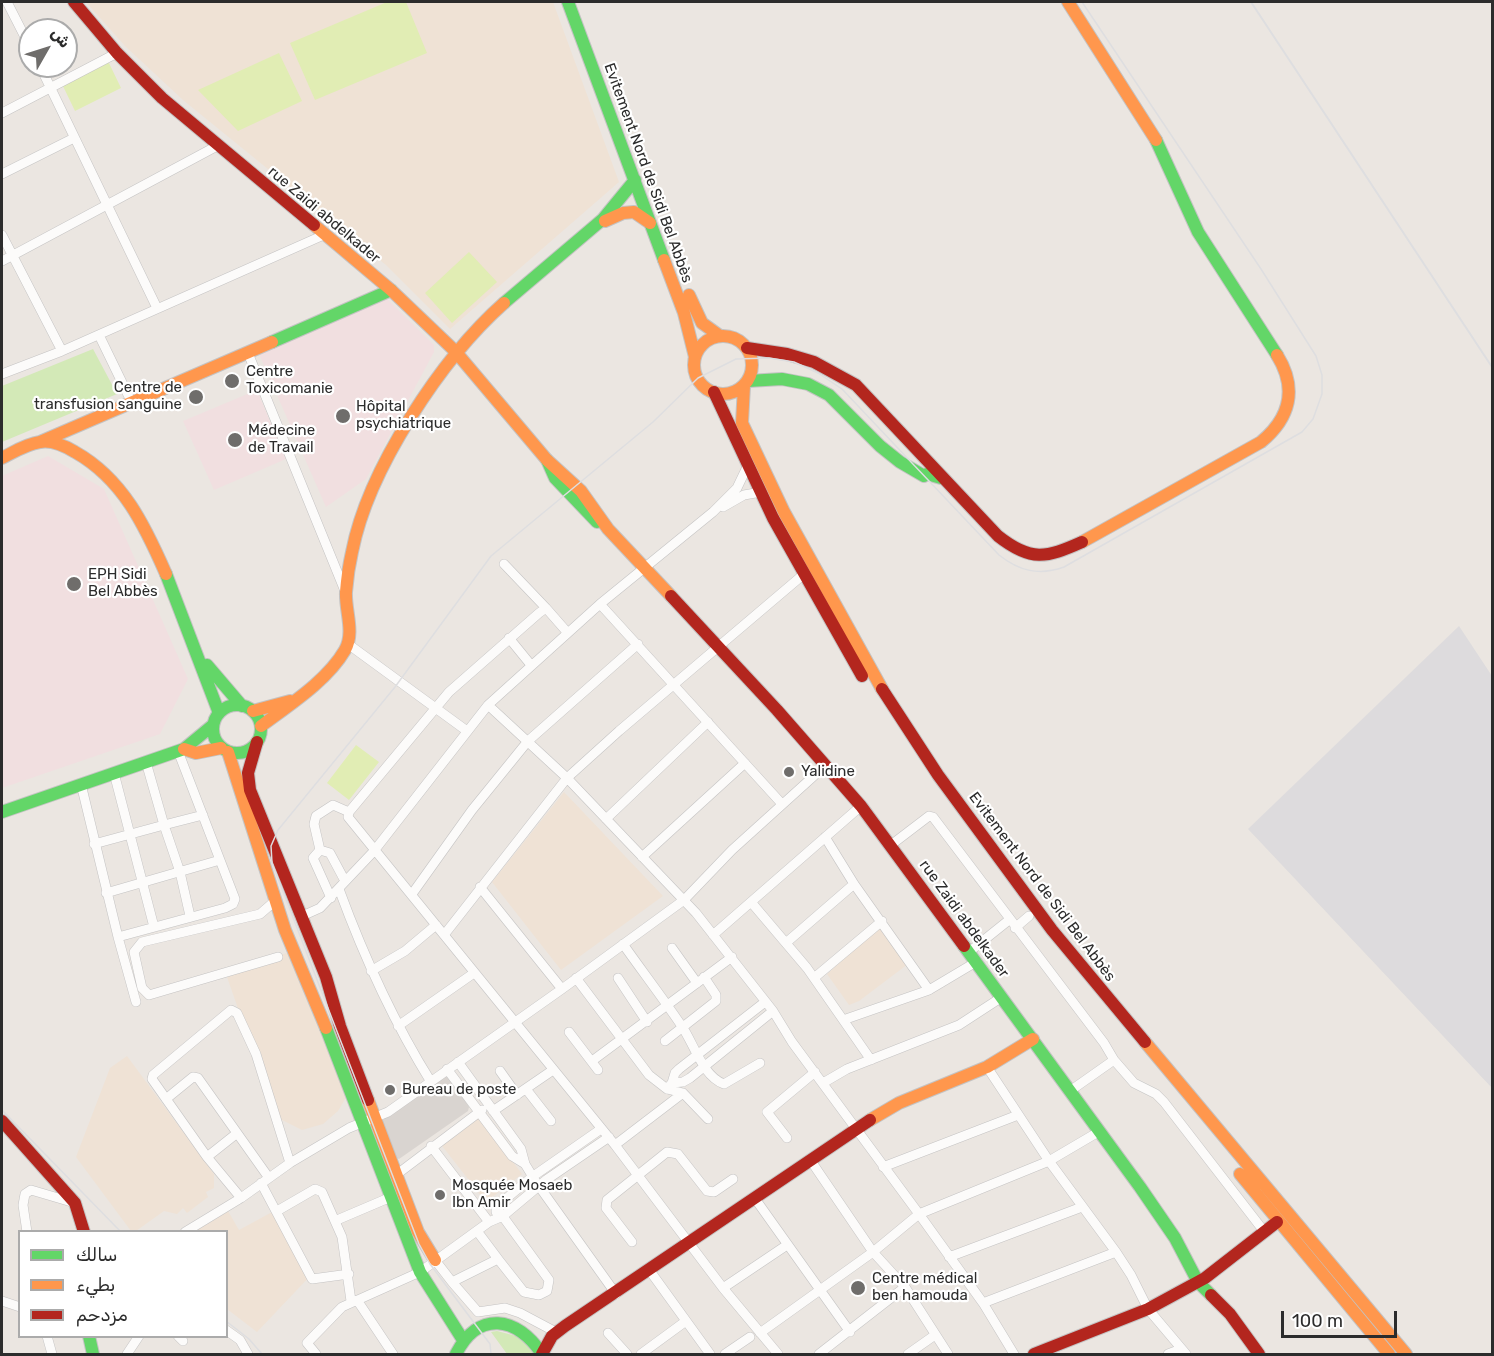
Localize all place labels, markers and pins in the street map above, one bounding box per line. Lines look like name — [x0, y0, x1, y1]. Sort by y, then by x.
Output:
place label: Centre Toxicomanie — [246, 363, 333, 398]
marker: Centre Toxicomanie — [223, 372, 241, 390]
place label: Centre de transfusion sanguine — [34, 379, 182, 414]
marker: Centre de transfusion sanguine — [187, 388, 205, 406]
place label: Hôpital psychiatrique — [356, 398, 451, 433]
marker: Hôpital psychiatrique — [334, 407, 352, 425]
place label: Médecine de Travail — [248, 422, 315, 457]
marker: Médecine de Travail — [226, 431, 244, 449]
place label: EPH Sidi Bel Abbès — [88, 566, 158, 601]
marker: EPH Sidi Bel Abbès — [65, 575, 83, 593]
place label: Yalidine — [801, 763, 855, 781]
marker: Yalidine — [782, 765, 796, 779]
place label: Bureau de poste — [402, 1081, 516, 1099]
marker: Bureau de poste — [383, 1083, 397, 1097]
place label: Mosquée Mosaeb Ibn Amir — [452, 1177, 572, 1212]
marker: Mosquée Mosaeb Ibn Amir — [433, 1188, 447, 1202]
place label: Centre médical ben hamouda — [872, 1270, 977, 1305]
marker: Centre médical ben hamouda — [849, 1279, 867, 1297]

